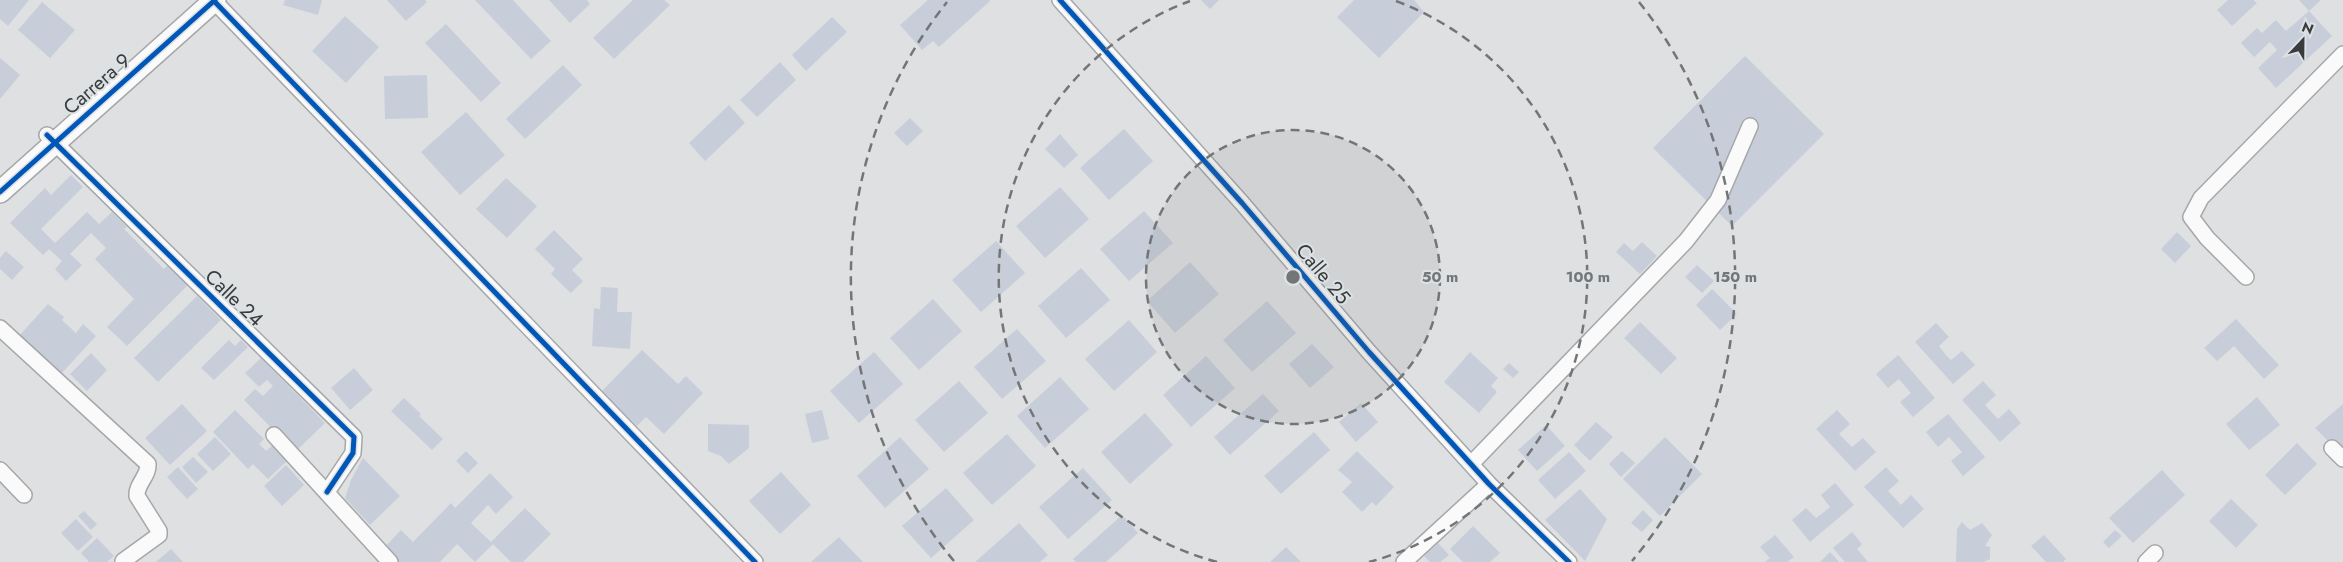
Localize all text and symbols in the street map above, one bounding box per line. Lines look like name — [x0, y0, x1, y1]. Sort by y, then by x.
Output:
north arrow — [2278, 15, 2328, 65]
text: N — [2299, 17, 2317, 39]
street label: Carrera 9 — [57, 46, 137, 122]
street label: Calle 25 — [1289, 237, 1357, 311]
street label: Calle 24 — [198, 263, 270, 334]
text: 50 m — [1422, 266, 1458, 288]
text: 100 m — [1566, 266, 1610, 288]
text: 150 m — [1713, 266, 1757, 288]
centre of rings — [1284, 268, 1302, 286]

